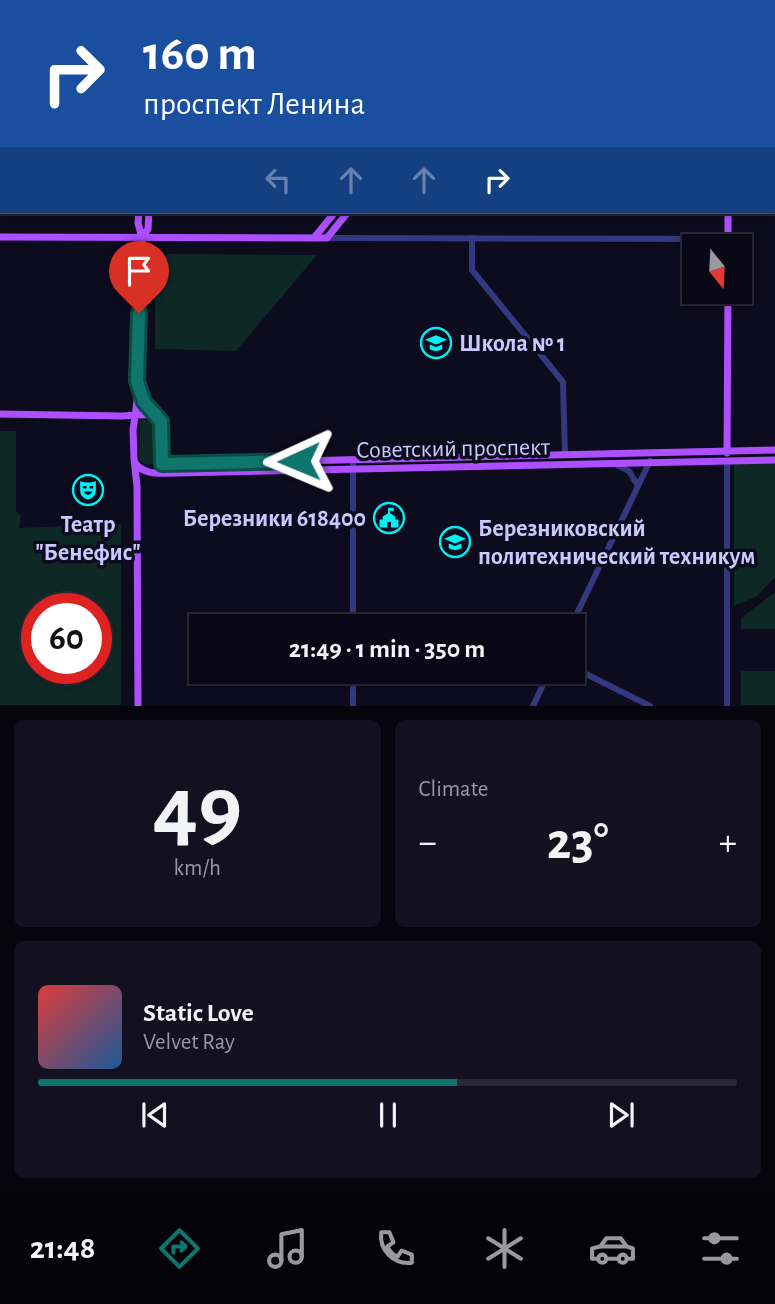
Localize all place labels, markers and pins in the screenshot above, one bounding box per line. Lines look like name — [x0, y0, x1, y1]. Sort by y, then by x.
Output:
pin — [109, 241, 169, 313]
school or university icon: Школа № 1 — [419, 326, 453, 360]
place label: Школа № 1 — [459, 332, 566, 356]
theatre icon: Театр "Бенефис" — [71, 473, 105, 507]
public building icon: Березники 618400 — [372, 501, 406, 535]
place label: Березники 618400 — [183, 507, 366, 531]
place label: Театр "Бенефис" — [35, 513, 141, 565]
place label: Березниковский политехнический техникум — [478, 517, 755, 569]
school or university icon: Березниковский политехнический техникум — [438, 525, 472, 559]

